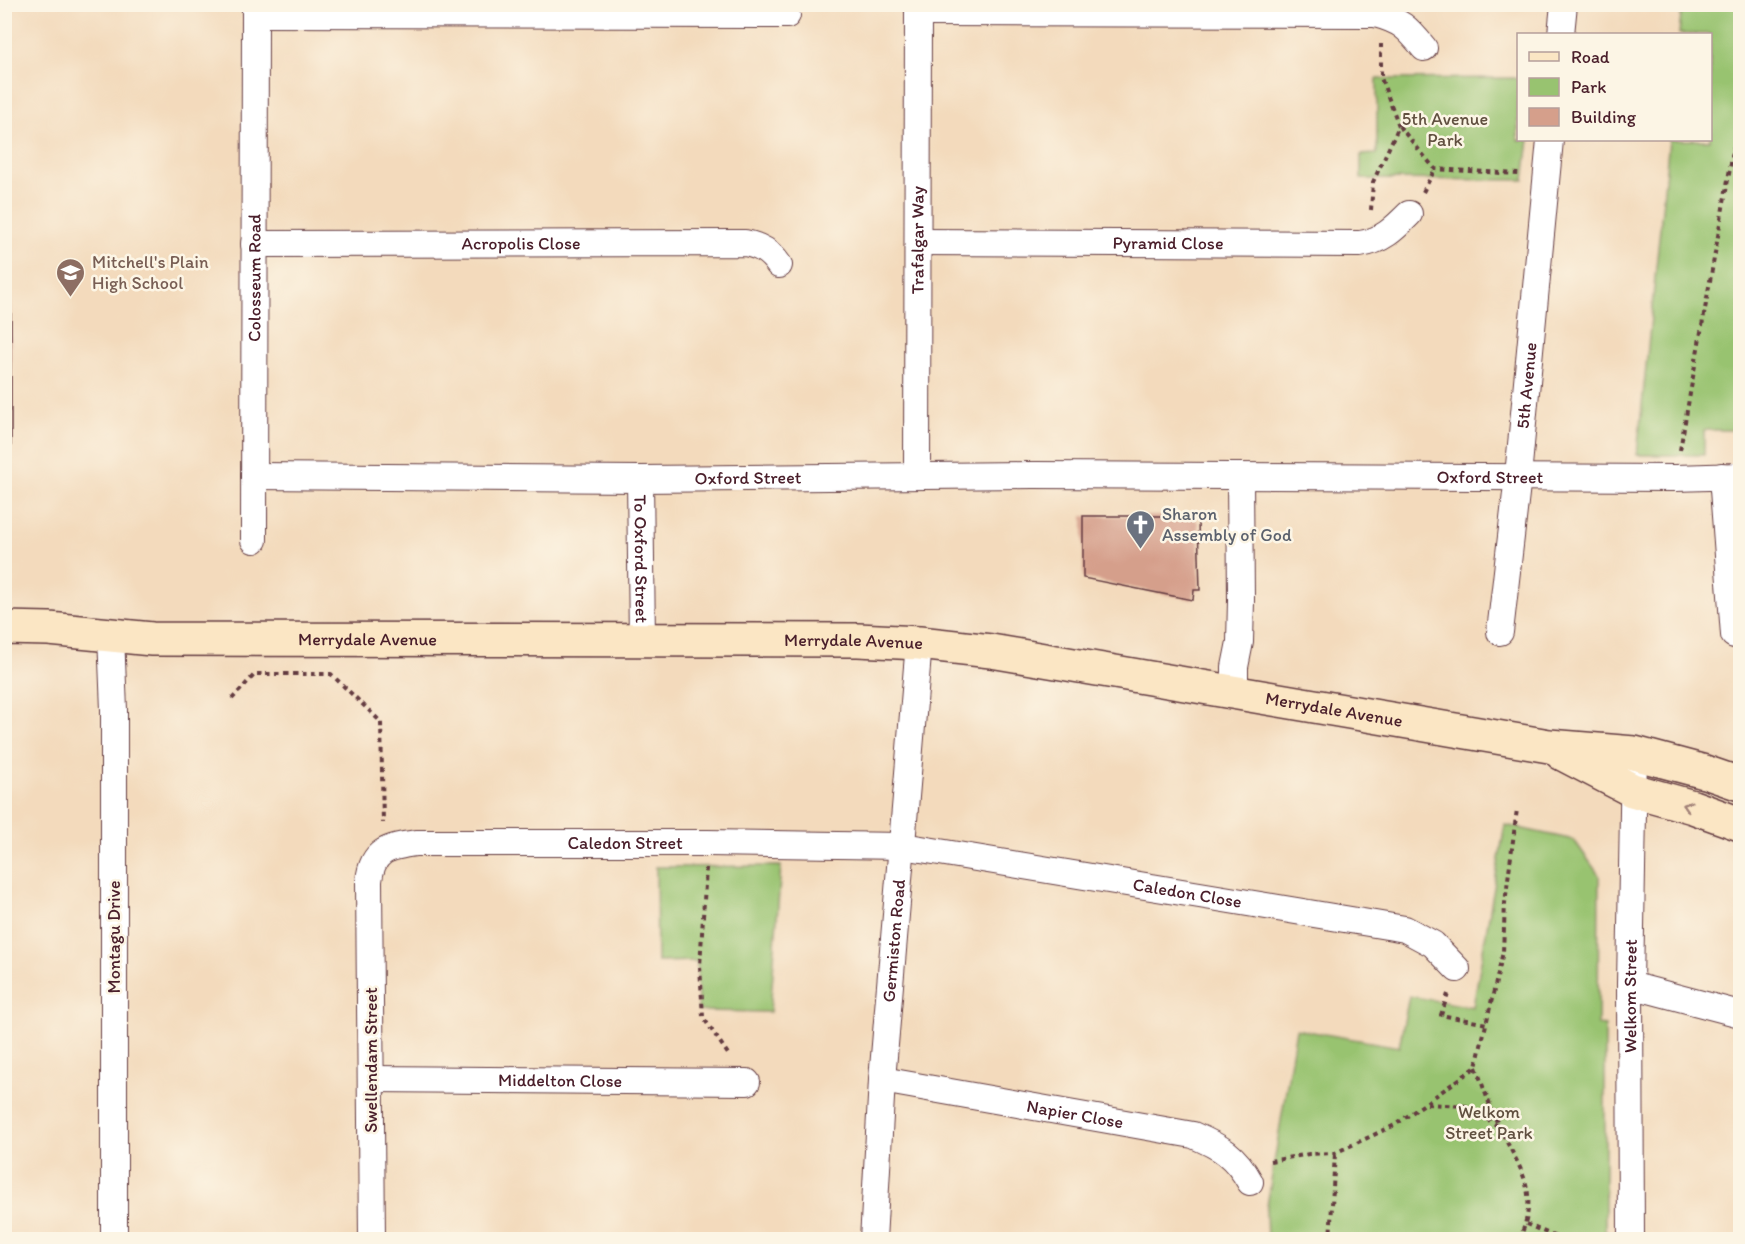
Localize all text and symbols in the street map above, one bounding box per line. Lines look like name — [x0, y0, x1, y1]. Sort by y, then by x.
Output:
legend — [1517, 33, 1712, 141]
text: Road — [1571, 46, 1610, 68]
text: Park — [1571, 76, 1606, 98]
text: Building — [1571, 106, 1637, 128]
park label: 5th Avenue Park — [1402, 108, 1488, 151]
street label: Trafalgar Way — [906, 185, 929, 294]
street label: Colosseum Road — [243, 214, 266, 342]
street label: Acropolis Close — [462, 232, 580, 255]
street label: Pyramid Close — [1112, 232, 1224, 254]
place label: Mitchell's Plain High School — [92, 251, 209, 294]
school or university icon: Mitchell's Plain High School — [55, 256, 87, 298]
street label: 5th Avenue — [1512, 341, 1542, 430]
street label: Oxford Street — [694, 466, 802, 489]
street label: Oxford Street — [1436, 466, 1544, 488]
street label: To Oxford Street — [629, 495, 653, 624]
place label: Sharon Assembly of God — [1162, 503, 1292, 546]
church icon: Sharon Assembly of God — [1125, 508, 1157, 550]
street label: Merrydale Avenue — [298, 628, 437, 650]
street label: Merrydale Avenue — [784, 629, 923, 654]
street label: Merrydale Avenue — [1264, 687, 1404, 732]
one-way arrow — [1682, 801, 1693, 813]
street label: Caledon Street — [568, 832, 683, 854]
street label: Caledon Close — [1131, 873, 1243, 913]
street label: Germiston Road — [878, 878, 910, 1003]
street label: Montagu Drive — [103, 881, 125, 993]
street label: Welkom Street — [1619, 939, 1642, 1053]
street label: Swellendam Street — [360, 987, 382, 1133]
street label: Middelton Close — [498, 1069, 622, 1092]
street label: Napier Close — [1025, 1095, 1125, 1133]
park label: Welkom Street Park — [1445, 1101, 1533, 1144]

